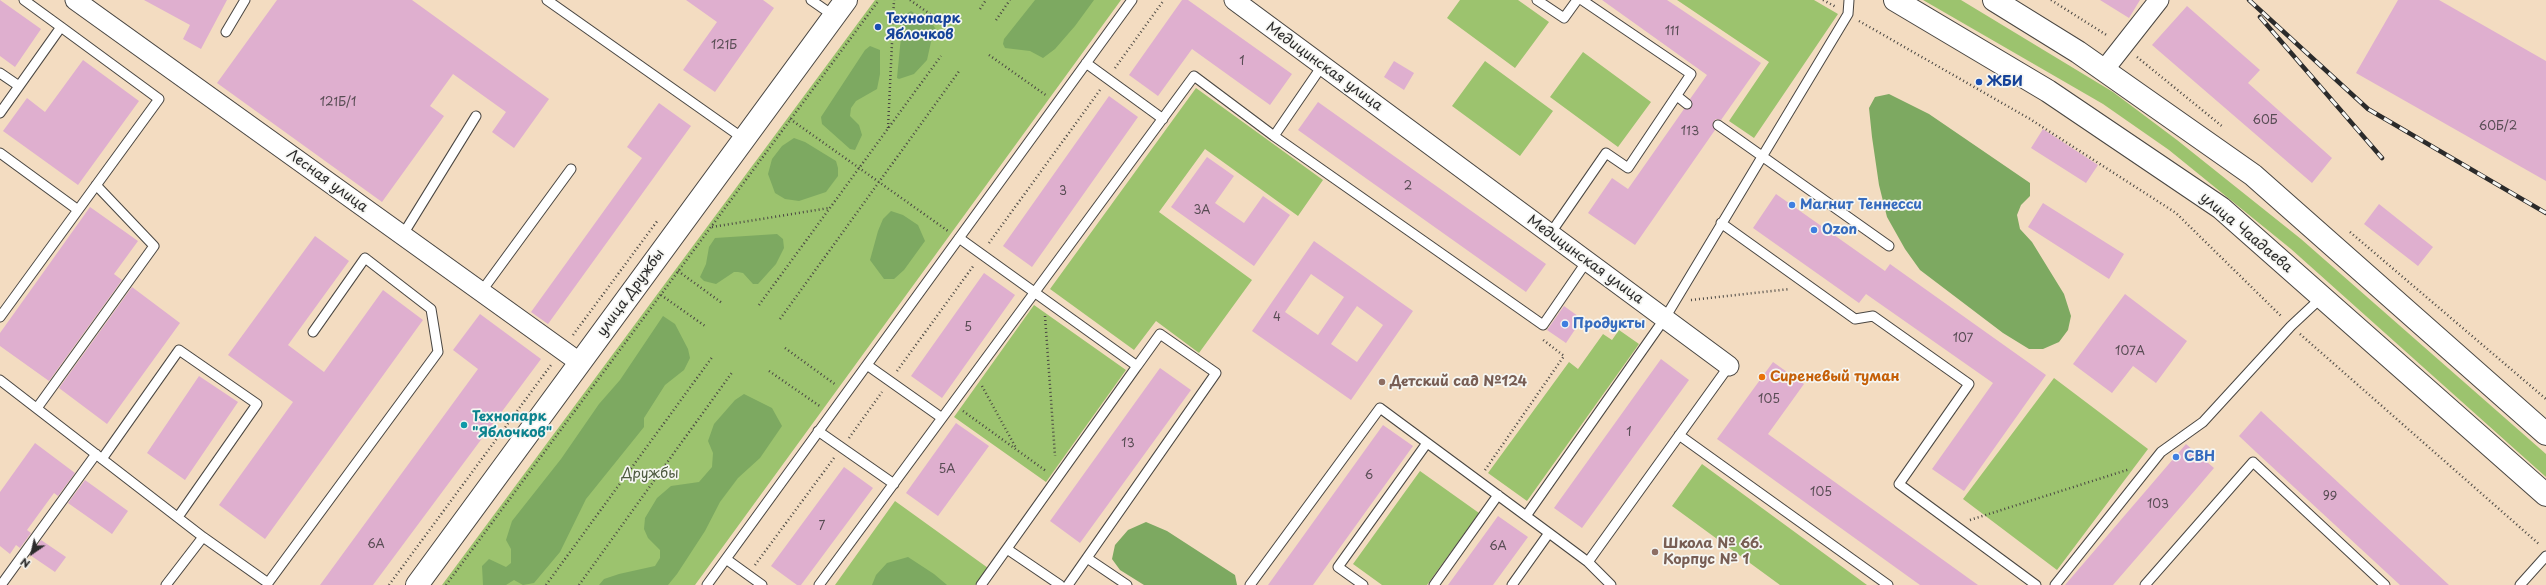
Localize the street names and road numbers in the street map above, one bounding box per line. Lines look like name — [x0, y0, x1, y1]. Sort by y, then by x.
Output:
street label: Медицинская улица — [1262, 19, 1386, 115]
street label: Лесная улица — [283, 146, 371, 216]
street label: улица Чаадаева — [2196, 189, 2296, 277]
street label: Медицинская улица — [1523, 212, 1647, 308]
street label: улица Дружбы — [594, 246, 668, 340]

